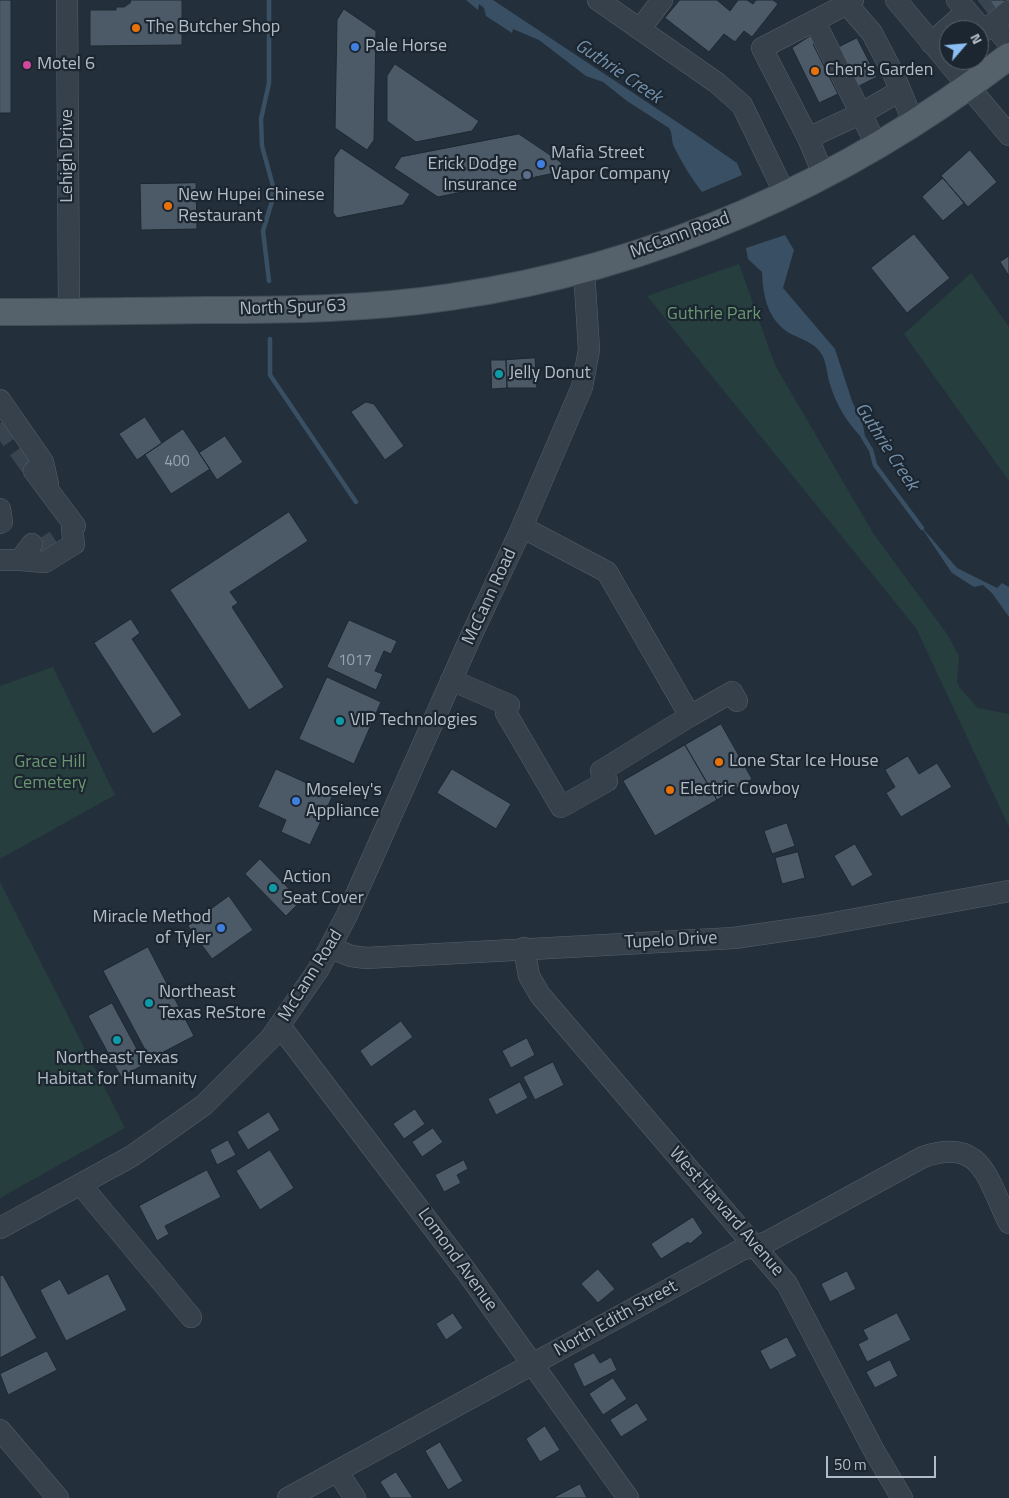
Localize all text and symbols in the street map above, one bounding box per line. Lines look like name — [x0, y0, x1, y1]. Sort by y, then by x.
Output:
place label: The Butcher Shop — [146, 17, 280, 39]
north arrow — [939, 20, 989, 70]
marker: The Butcher Shop — [130, 22, 142, 34]
text: N — [965, 29, 988, 47]
water label: Guthrie Creek — [570, 35, 666, 109]
place label: Pale Horse — [365, 36, 447, 58]
marker: Pale Horse — [349, 41, 361, 53]
place label: Motel 6 — [37, 54, 95, 76]
marker: Motel 6 — [21, 59, 33, 71]
place label: Chen's Garden — [825, 60, 933, 82]
marker: Chen's Garden — [809, 65, 821, 77]
street label: Lehigh Drive — [57, 109, 79, 203]
place label: Mafia Street Vapor Company — [551, 143, 670, 186]
place label: Erick Dodge Insurance — [427, 154, 517, 196]
marker: Mafia Street Vapor Company — [535, 158, 547, 170]
marker: Erick Dodge Insurance — [521, 169, 533, 181]
place label: New Hupei Chinese Restaurant — [178, 185, 325, 228]
marker: New Hupei Chinese Restaurant — [162, 200, 174, 212]
street label: McCann Road — [627, 208, 733, 264]
street label: North Spur 63 — [239, 295, 347, 321]
park label: Guthrie Park — [667, 304, 761, 326]
place label: Jelly Donut — [509, 363, 591, 385]
marker: Jelly Donut — [493, 368, 505, 380]
water label: Guthrie Creek — [849, 399, 923, 495]
house number: 400 — [164, 453, 190, 471]
street label: McCann Road — [458, 545, 522, 649]
house number: 1017 — [338, 652, 372, 670]
place label: VIP Technologies — [350, 710, 477, 732]
marker: VIP Technologies — [334, 715, 346, 727]
place label: Lone Star Ice House — [729, 751, 879, 773]
park label: Grace Hill Cemetery — [13, 752, 87, 794]
marker: Lone Star Ice House — [713, 756, 725, 768]
place label: Electric Cowboy — [680, 779, 800, 801]
place label: Moseley's Appliance — [306, 780, 382, 822]
marker: Electric Cowboy — [664, 784, 676, 796]
marker: Moseley's Appliance — [290, 795, 302, 807]
place label: Action Seat Cover — [283, 867, 364, 910]
marker: Action Seat Cover — [267, 882, 279, 894]
place label: Miracle Method of Tyler — [93, 907, 211, 950]
marker: Miracle Method of Tyler — [215, 922, 227, 934]
street label: McCann Road — [274, 926, 348, 1026]
street label: Tupelo Drive — [624, 928, 718, 954]
place label: Northeast Texas ReStore — [159, 982, 266, 1024]
marker: Northeast Texas ReStore — [143, 997, 155, 1009]
marker: Northeast Texas Habitat for Humanity — [111, 1034, 123, 1046]
place label: Northeast Texas Habitat for Humanity — [37, 1048, 197, 1090]
street label: West Harvard Avenue — [664, 1143, 788, 1281]
street label: Lomond Avenue — [412, 1204, 502, 1316]
street label: North Edith Street — [551, 1276, 681, 1362]
scale bar — [829, 1446, 939, 1478]
text: 50 m — [834, 1453, 867, 1476]

